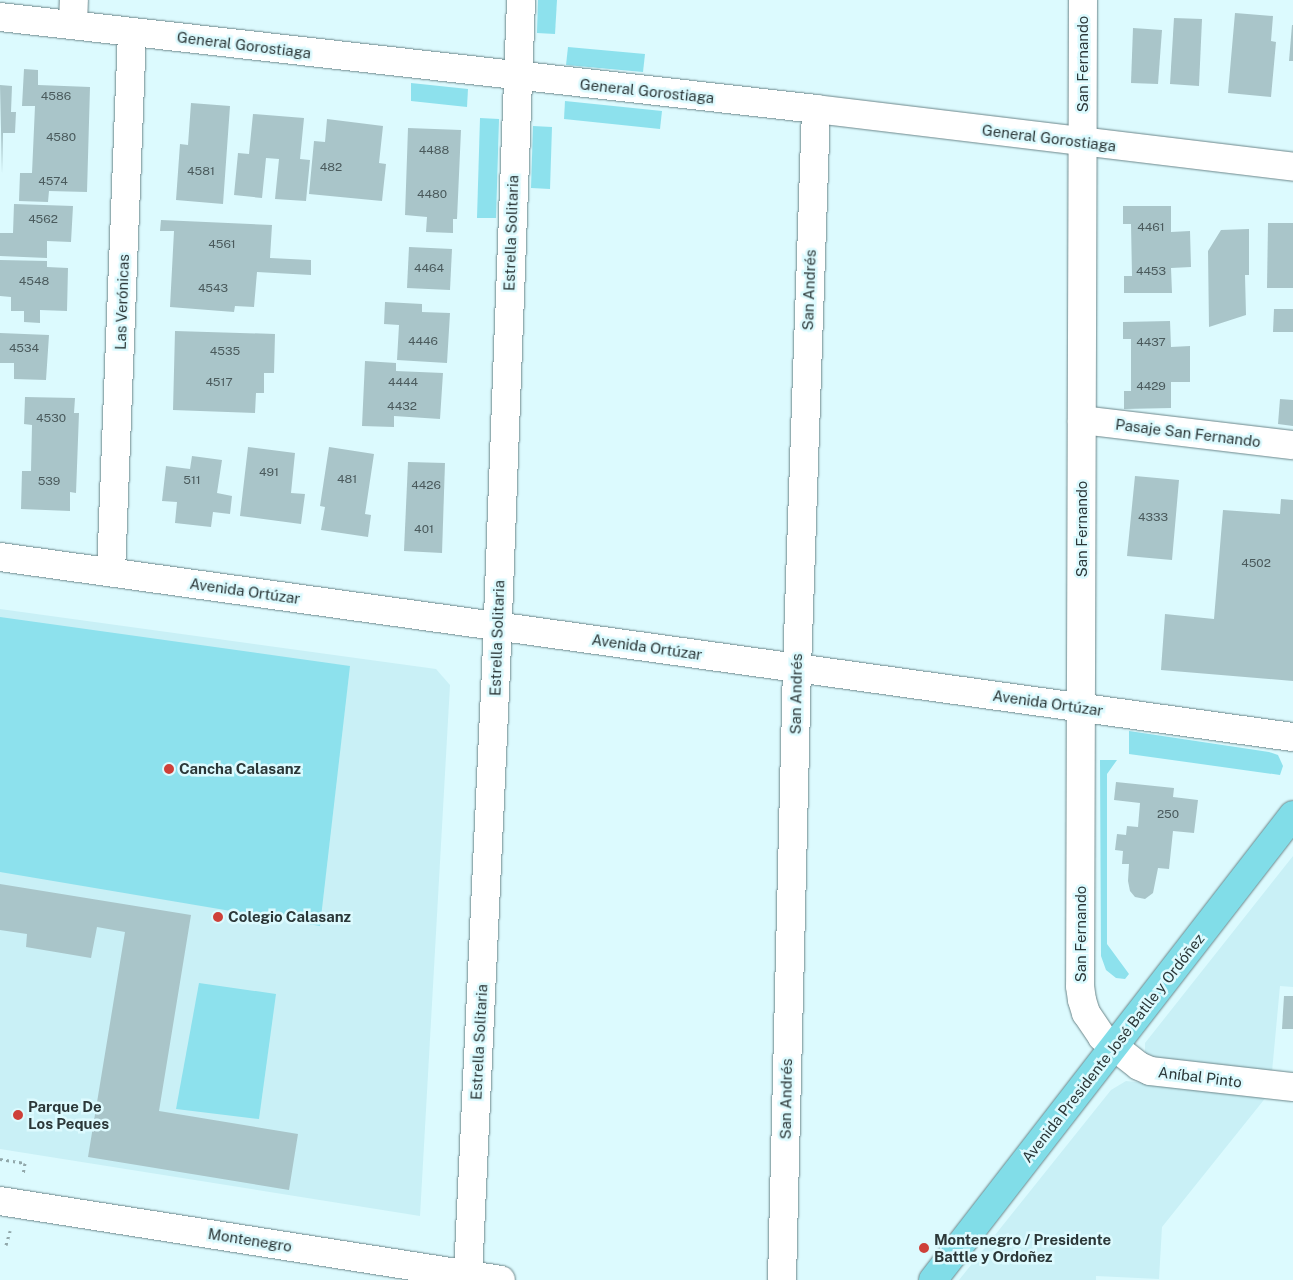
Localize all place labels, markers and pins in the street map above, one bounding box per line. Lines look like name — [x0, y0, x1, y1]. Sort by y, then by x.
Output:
place label: Cancha Calasanz — [179, 760, 301, 778]
marker: Cancha Calasanz — [163, 763, 175, 775]
place label: Colegio Calasanz — [228, 908, 351, 926]
marker: Colegio Calasanz — [212, 911, 224, 923]
place label: Parque De Los Peques — [28, 1097, 109, 1132]
marker: Parque De Los Peques — [12, 1109, 24, 1121]
place label: Montenegro / Presidente Battle y Ordoñez — [934, 1230, 1111, 1265]
marker: Montenegro / Presidente Battle y Ordoñez — [918, 1242, 930, 1254]

